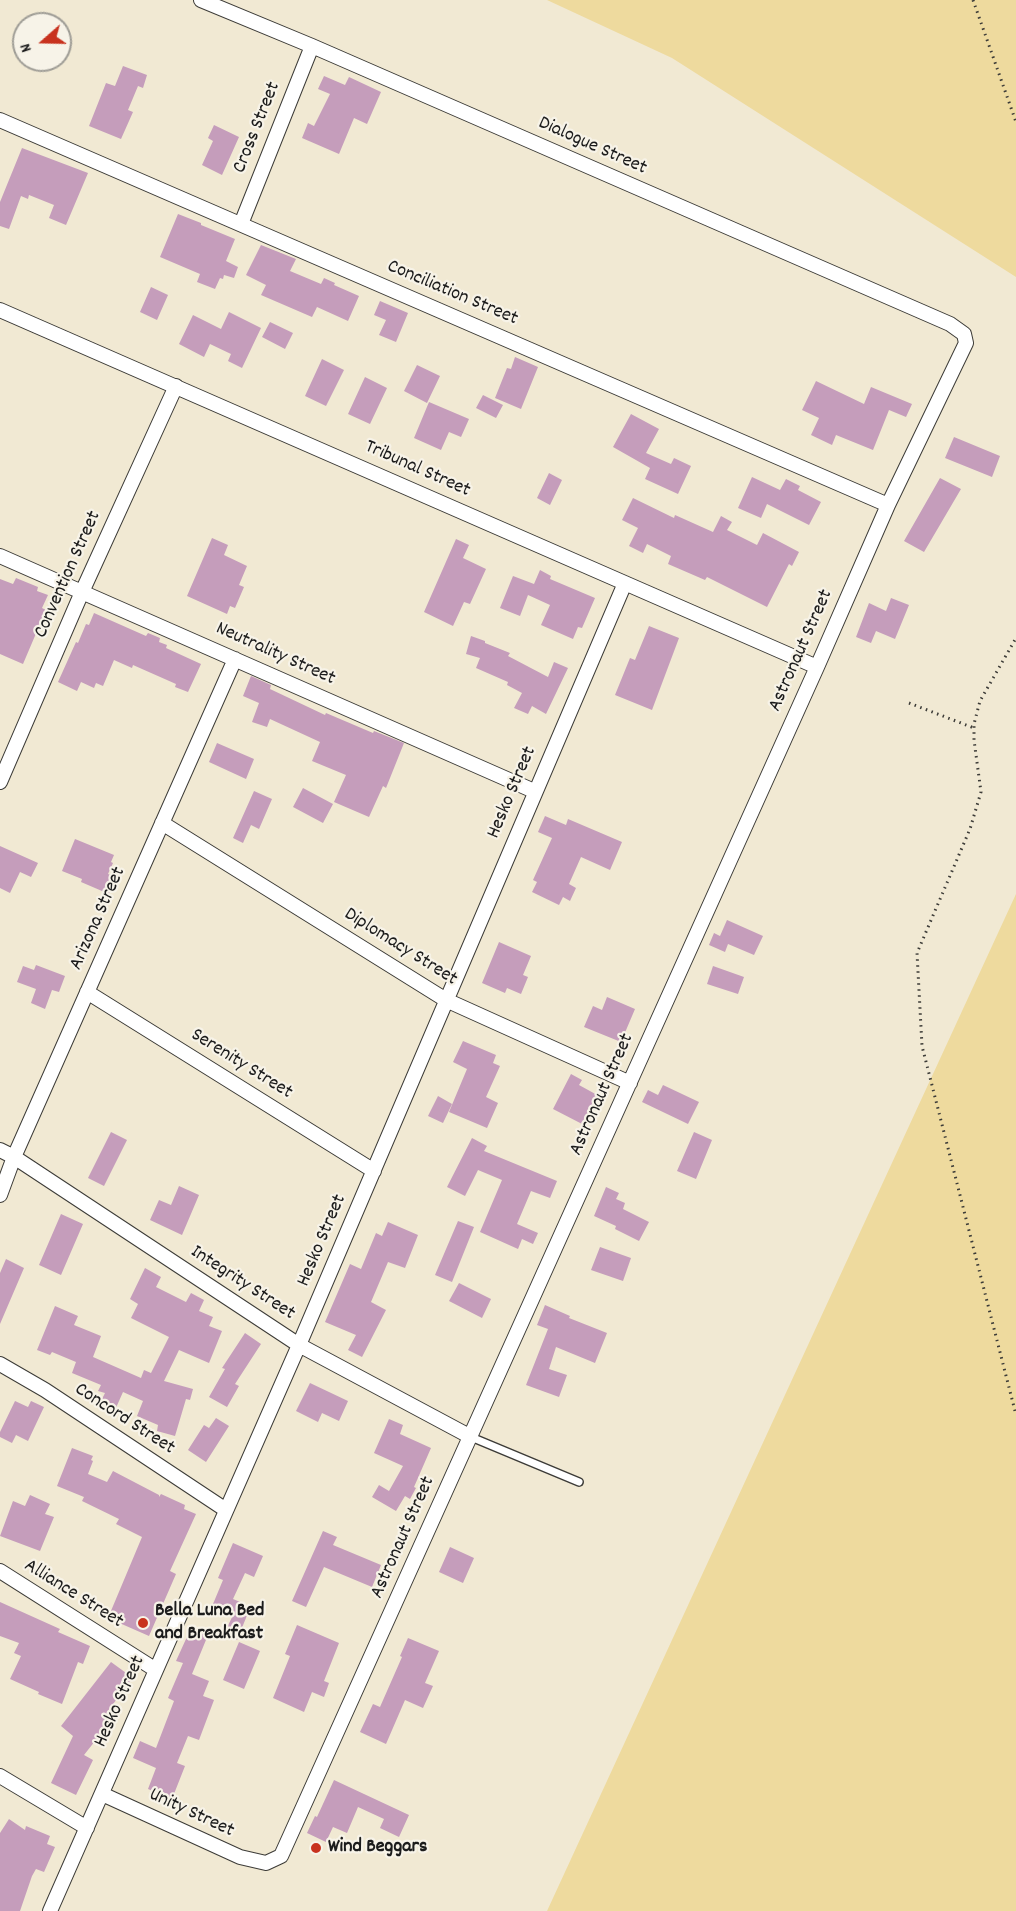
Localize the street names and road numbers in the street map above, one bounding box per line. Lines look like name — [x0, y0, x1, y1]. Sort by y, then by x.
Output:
street label: Cross Street — [229, 79, 287, 177]
street label: Dialogue Street — [534, 112, 650, 182]
street label: Conciliation Street — [383, 256, 521, 332]
street label: Tribunal Street — [361, 436, 473, 504]
street label: Convention Street — [30, 508, 108, 642]
street label: Astronaut Street — [764, 586, 840, 716]
street label: Neutrality Street — [211, 618, 339, 692]
street label: Hesko Street — [483, 743, 543, 843]
street label: Arizona Street — [66, 864, 132, 974]
street label: Diplomacy Street — [339, 904, 461, 992]
street label: Serenity Street — [186, 1024, 296, 1106]
street label: Astronaut Street — [565, 1030, 641, 1160]
street label: Hesko Street — [293, 1191, 353, 1291]
street label: Integrity Street — [185, 1241, 299, 1327]
street label: Concord Street — [69, 1379, 179, 1461]
street label: Astronaut Street — [366, 1473, 442, 1603]
street label: Alliance Street — [19, 1555, 127, 1635]
street label: Hesko Street — [90, 1652, 152, 1752]
street label: Unity Street — [145, 1784, 237, 1844]

